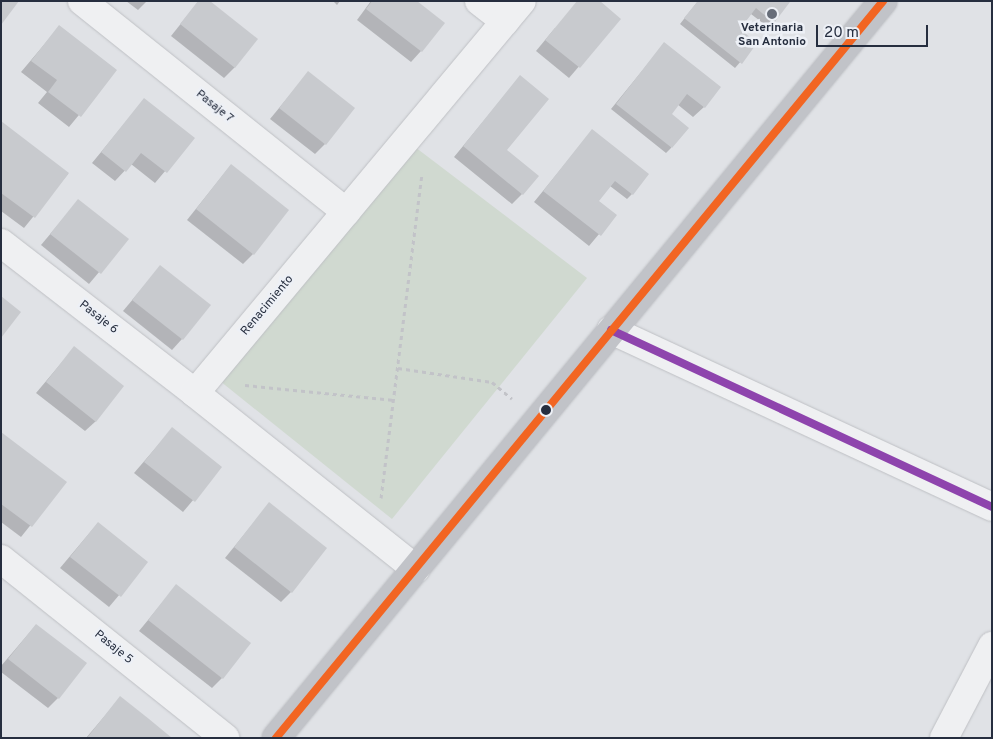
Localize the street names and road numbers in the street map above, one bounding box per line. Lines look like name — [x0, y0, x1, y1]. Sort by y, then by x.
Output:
street label: Pasaje 7 — [192, 87, 236, 127]
street label: Renacimiento — [239, 273, 297, 339]
street label: Pasaje 6 — [76, 298, 120, 338]
street label: Pasaje 5 — [91, 628, 135, 668]

